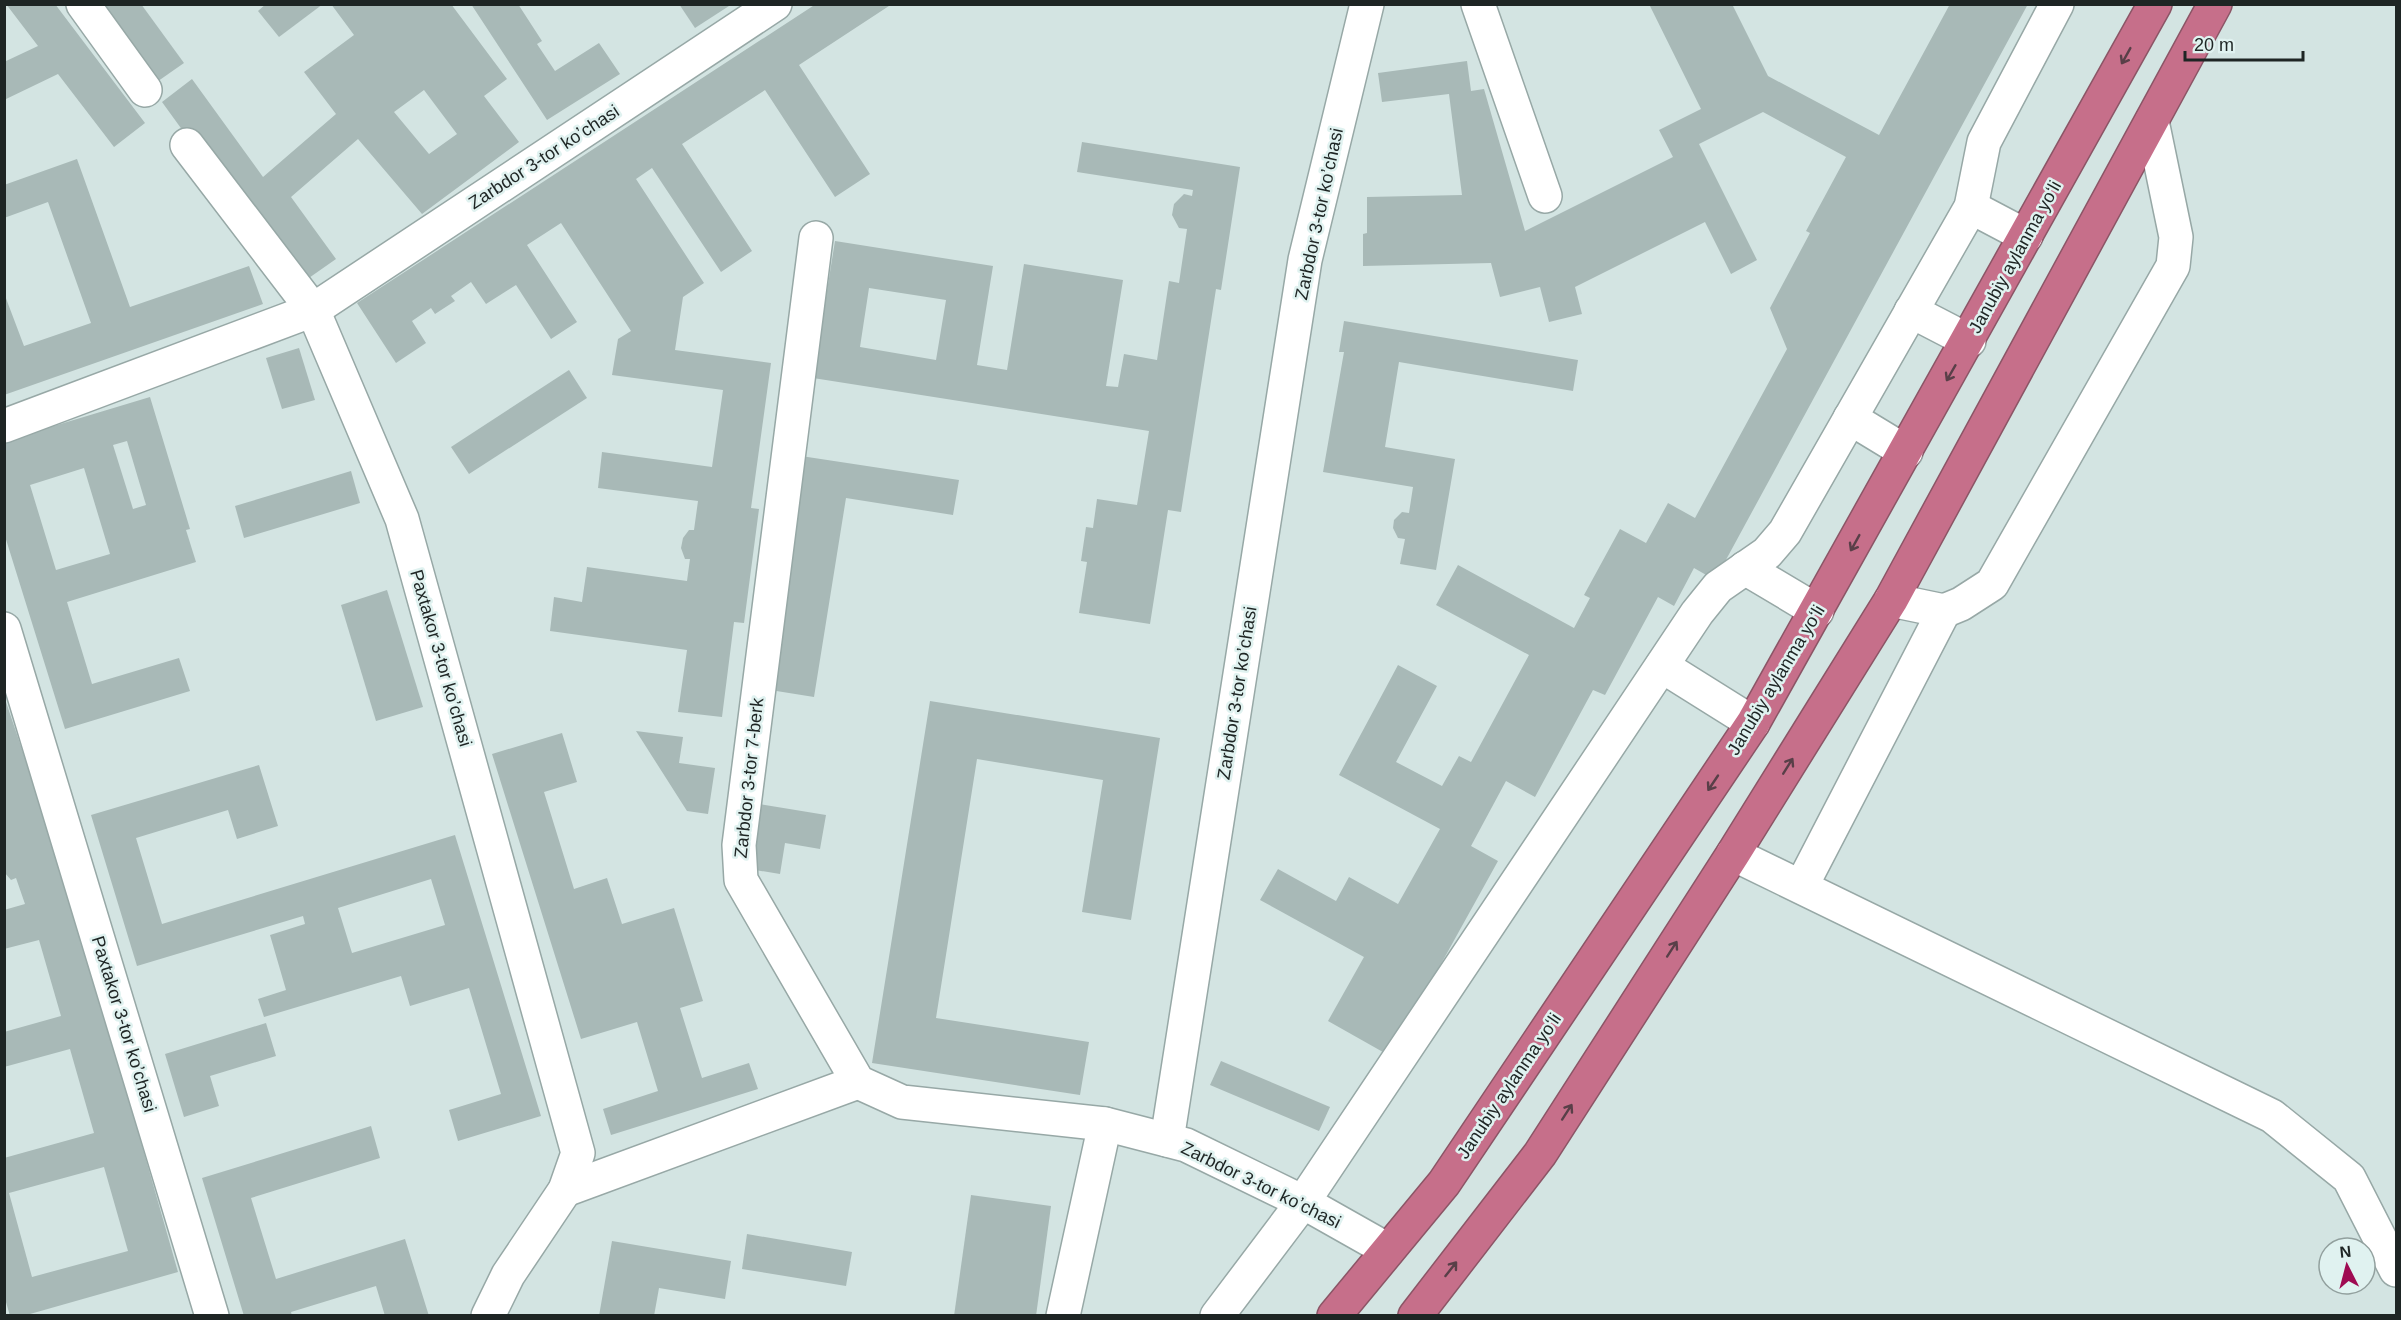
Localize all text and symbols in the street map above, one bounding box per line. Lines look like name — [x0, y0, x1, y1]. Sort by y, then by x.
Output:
scale bar — [2185, 24, 2304, 62]
text: 20 m — [2194, 35, 2234, 55]
one-way arrow — [2120, 46, 2131, 64]
street label: Zarbdor 3-tor koʼchasi — [465, 101, 623, 213]
street label: Zarbdor 3-tor koʼchasi — [1291, 126, 1347, 302]
street label: Janubiy aylanma yoʻli — [1965, 177, 2065, 337]
one-way arrow — [1944, 364, 1956, 381]
one-way arrow — [1849, 534, 1861, 551]
street label: Paxtakor 3-tor koʼchasi — [406, 567, 476, 749]
street label: Janubiy aylanma yoʻli — [1723, 602, 1829, 758]
street label: Zarbdor 3-tor koʼchasi — [1213, 605, 1261, 781]
street label: Zarbdor 3-tor 7-berk — [731, 696, 767, 859]
one-way arrow — [1783, 758, 1795, 775]
one-way arrow — [1707, 774, 1719, 791]
street label: Paxtakor 3-tor koʼchasi — [88, 934, 160, 1114]
one-way arrow — [1666, 940, 1679, 957]
street label: Janubiy aylanma yoʻli — [1453, 1009, 1565, 1163]
one-way arrow — [1560, 1104, 1573, 1121]
street label: Zarbdor 3-tor koʼchasi — [1178, 1138, 1344, 1232]
north arrow — [2317, 1236, 2377, 1296]
text: N — [2339, 1243, 2352, 1261]
one-way arrow — [1444, 1261, 1457, 1277]

